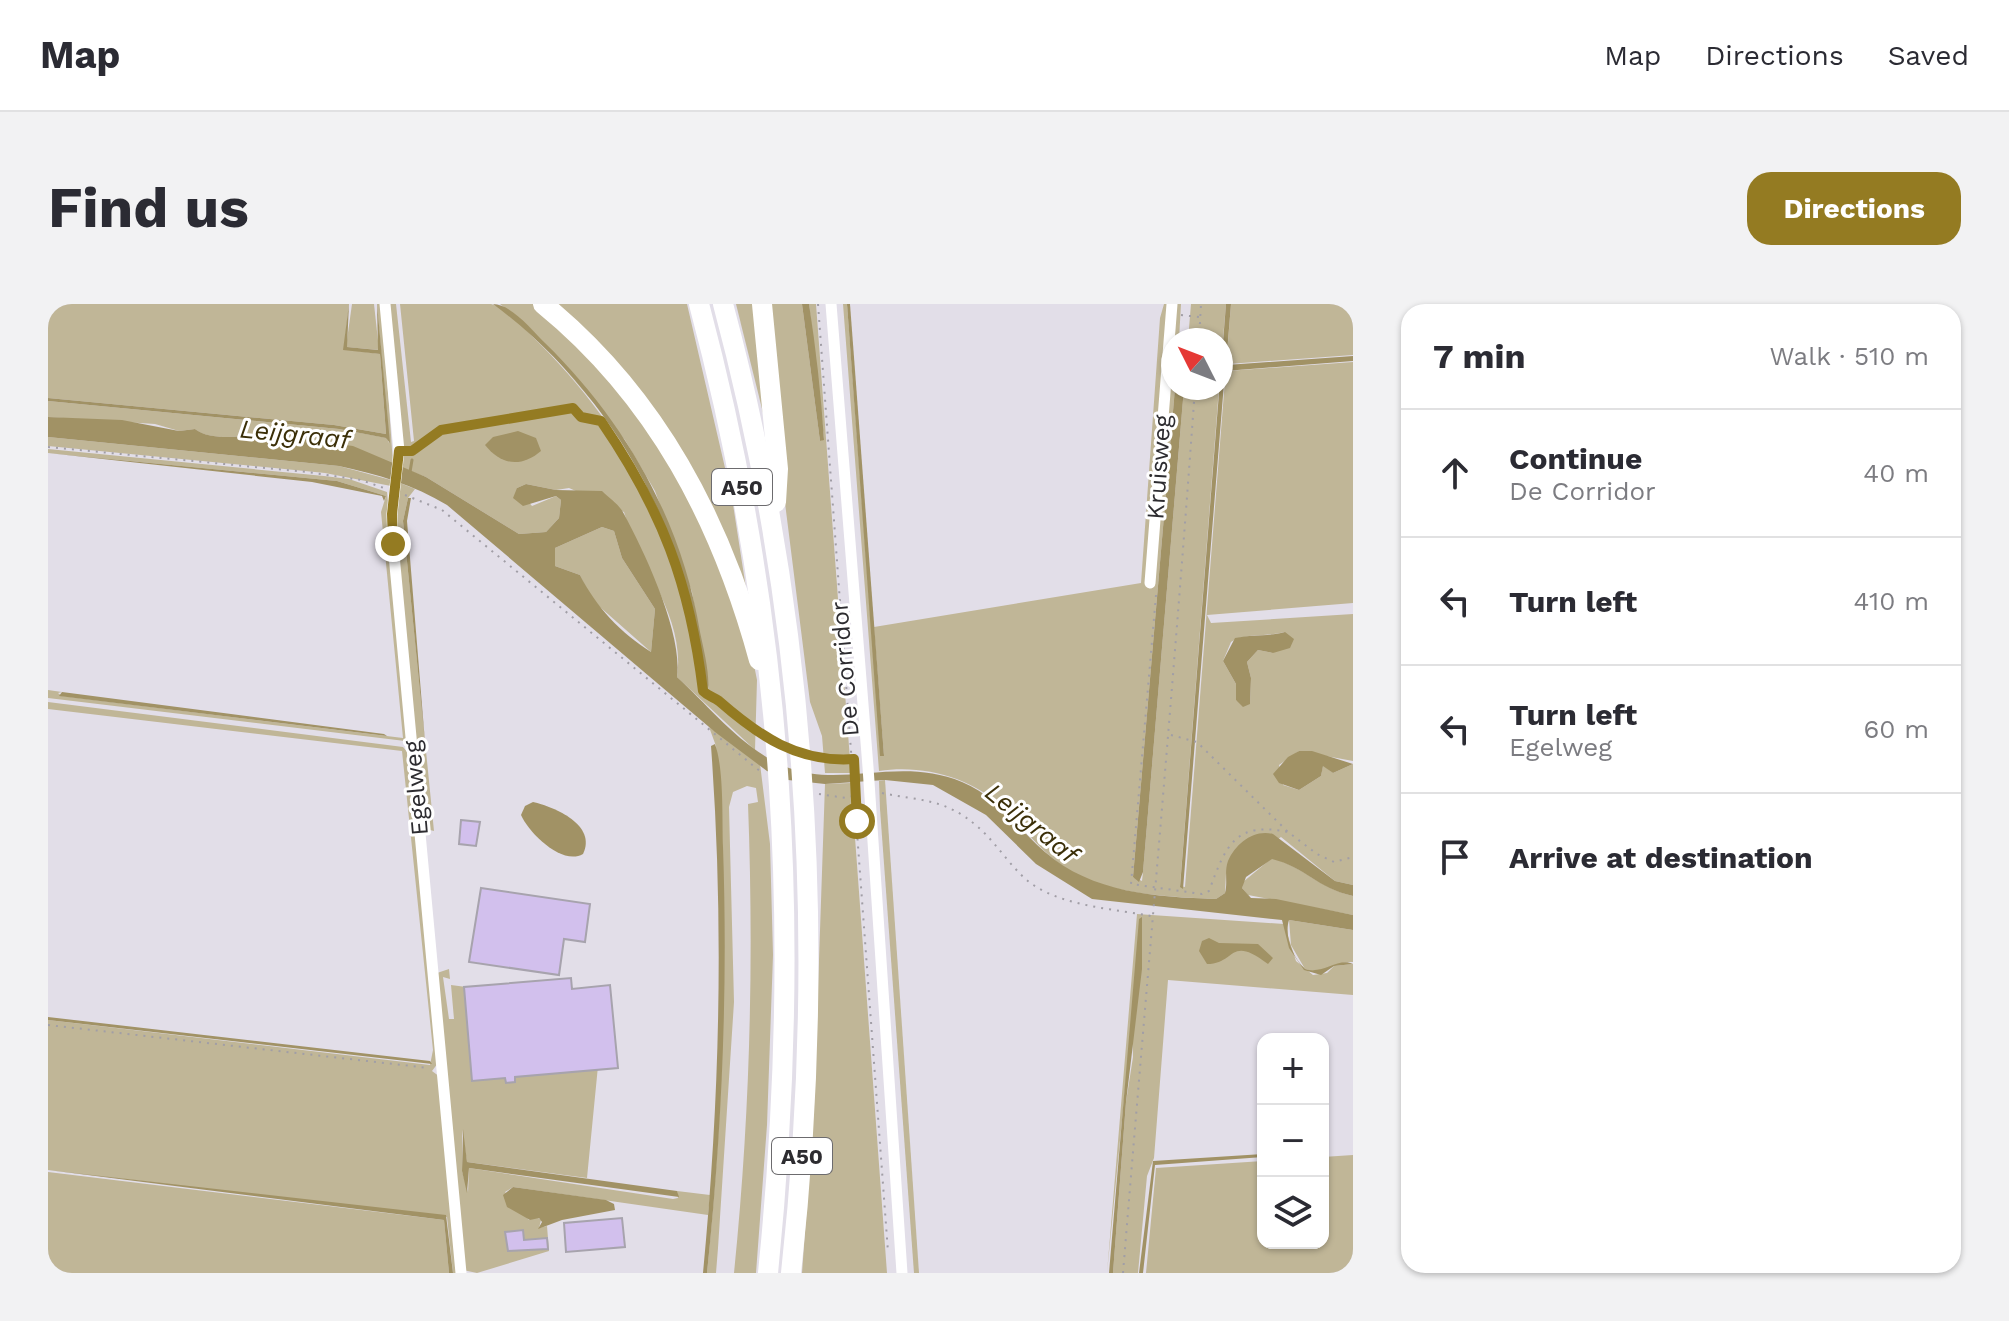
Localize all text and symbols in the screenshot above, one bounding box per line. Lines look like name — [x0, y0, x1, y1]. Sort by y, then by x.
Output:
text: Map — [40, 33, 120, 77]
text: Map — [1604, 39, 1661, 72]
text: Directions — [1705, 39, 1844, 72]
text: Saved — [1888, 39, 1969, 72]
button: Directions — [1747, 172, 1961, 245]
text: Find us — [48, 175, 249, 241]
north arrow — [1161, 328, 1233, 400]
text: 7 min — [1433, 336, 1526, 376]
text: Walk · 510 m — [1770, 341, 1929, 371]
water label: Leijgraaf — [238, 413, 355, 455]
street label: Kruisweg — [1141, 413, 1177, 520]
text: Continue — [1509, 441, 1642, 476]
icon: ahead — [1433, 451, 1477, 495]
text: 40 m — [1863, 458, 1929, 488]
road number: A50 — [712, 469, 772, 505]
text: De Corridor — [1509, 476, 1656, 506]
route end — [375, 526, 411, 562]
icon: left — [1433, 579, 1477, 623]
text: Turn left — [1509, 584, 1637, 619]
text: 410 m — [1854, 586, 1929, 616]
street label: De Corridor — [825, 600, 865, 738]
text: Turn left — [1509, 697, 1637, 732]
icon: left — [1433, 707, 1477, 751]
text: 60 m — [1863, 714, 1929, 744]
text: Egelweg — [1509, 732, 1612, 762]
street label: Egelweg — [398, 739, 434, 837]
water label: Leijgraaf — [980, 777, 1087, 871]
route start — [839, 803, 875, 839]
icon: arrive — [1433, 835, 1477, 879]
text: Arrive at destination — [1509, 840, 1813, 875]
map controls — [1257, 1033, 1329, 1249]
button: + — [1257, 1033, 1329, 1105]
button: − — [1257, 1105, 1329, 1177]
road number: A50 — [772, 1138, 832, 1174]
button: layers — [1257, 1177, 1329, 1249]

